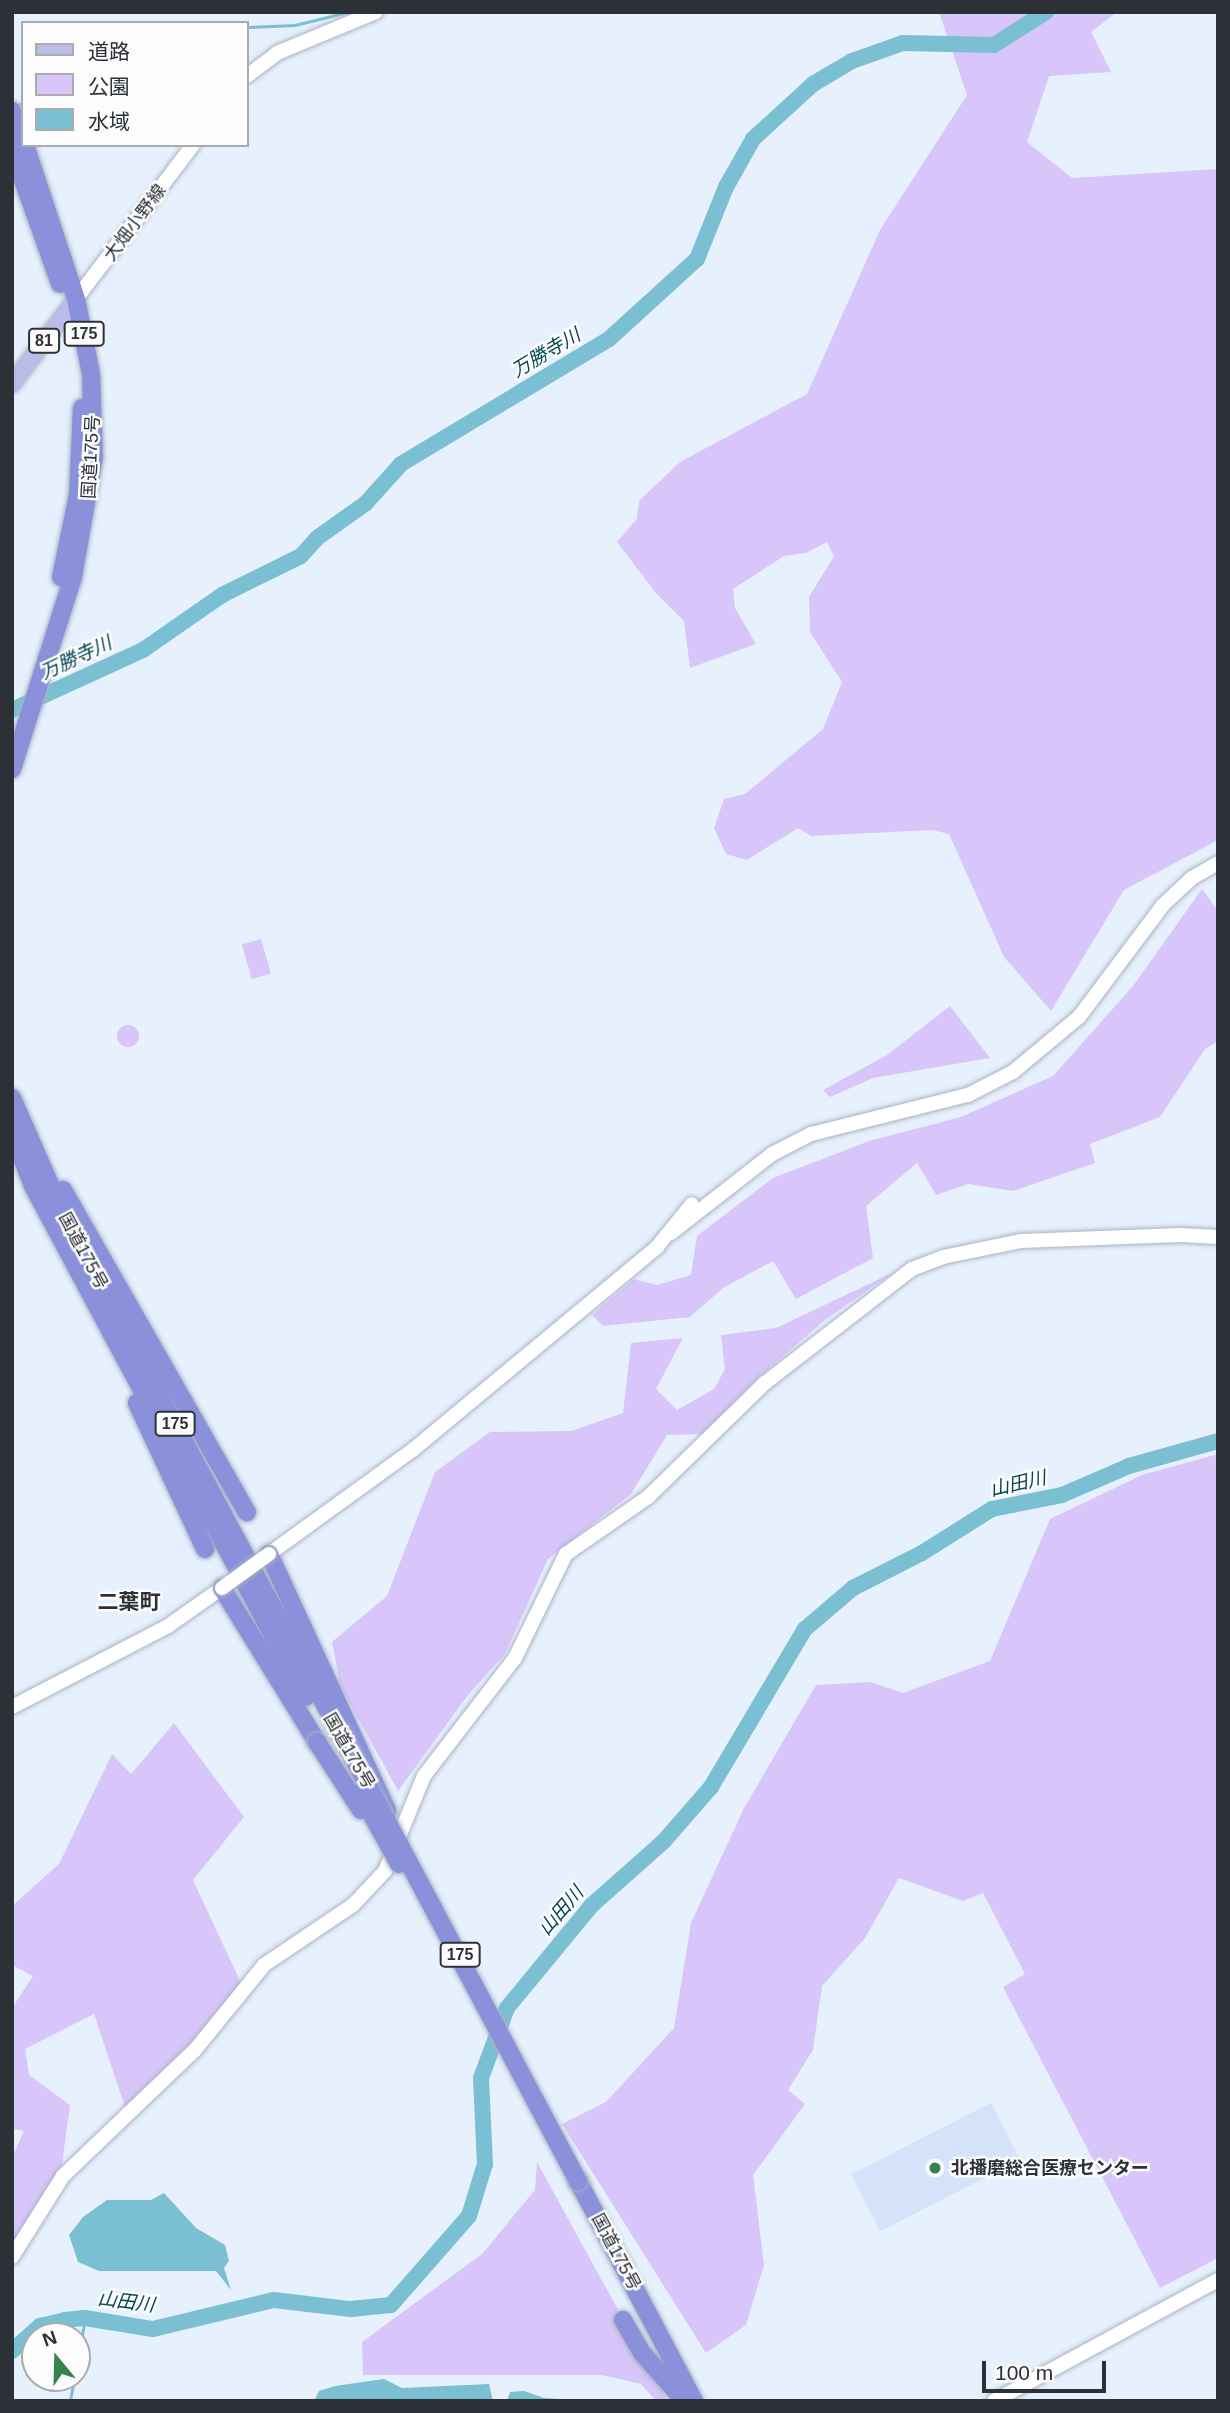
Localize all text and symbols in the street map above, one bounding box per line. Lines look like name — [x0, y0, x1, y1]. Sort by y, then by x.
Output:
legend — [21, 21, 248, 147]
text: 道路 — [88, 40, 130, 63]
text: 公園 — [88, 75, 130, 98]
text: 水域 — [88, 110, 130, 133]
street label: 大畑小野線 — [99, 181, 171, 265]
road number: 175 — [63, 322, 105, 346]
water label: 万勝寺川 — [508, 324, 584, 382]
road number: 81 — [26, 328, 61, 354]
street label: 国道175号 — [78, 414, 104, 500]
water label: 万勝寺川 — [37, 632, 115, 684]
street label: 国道175号 — [54, 1209, 112, 1293]
road number: 175 — [154, 1412, 196, 1436]
water label: 山田川 — [988, 1466, 1048, 1502]
district label: 二葉町 — [98, 1589, 160, 1615]
street label: 国道175号 — [319, 1709, 379, 1793]
water label: 山田川 — [534, 1882, 588, 1940]
road number: 175 — [439, 1942, 481, 1968]
place label: 北播磨総合医療センター — [951, 2157, 1149, 2179]
marker: 北播磨総合医療センター — [925, 2158, 945, 2178]
street label: 国道175号 — [587, 2210, 645, 2294]
water label: 山田川 — [96, 2287, 156, 2317]
north arrow — [21, 2322, 91, 2392]
text: N — [40, 2326, 60, 2351]
scale bar — [985, 2346, 1109, 2390]
text: 100 m — [995, 2361, 1053, 2384]

